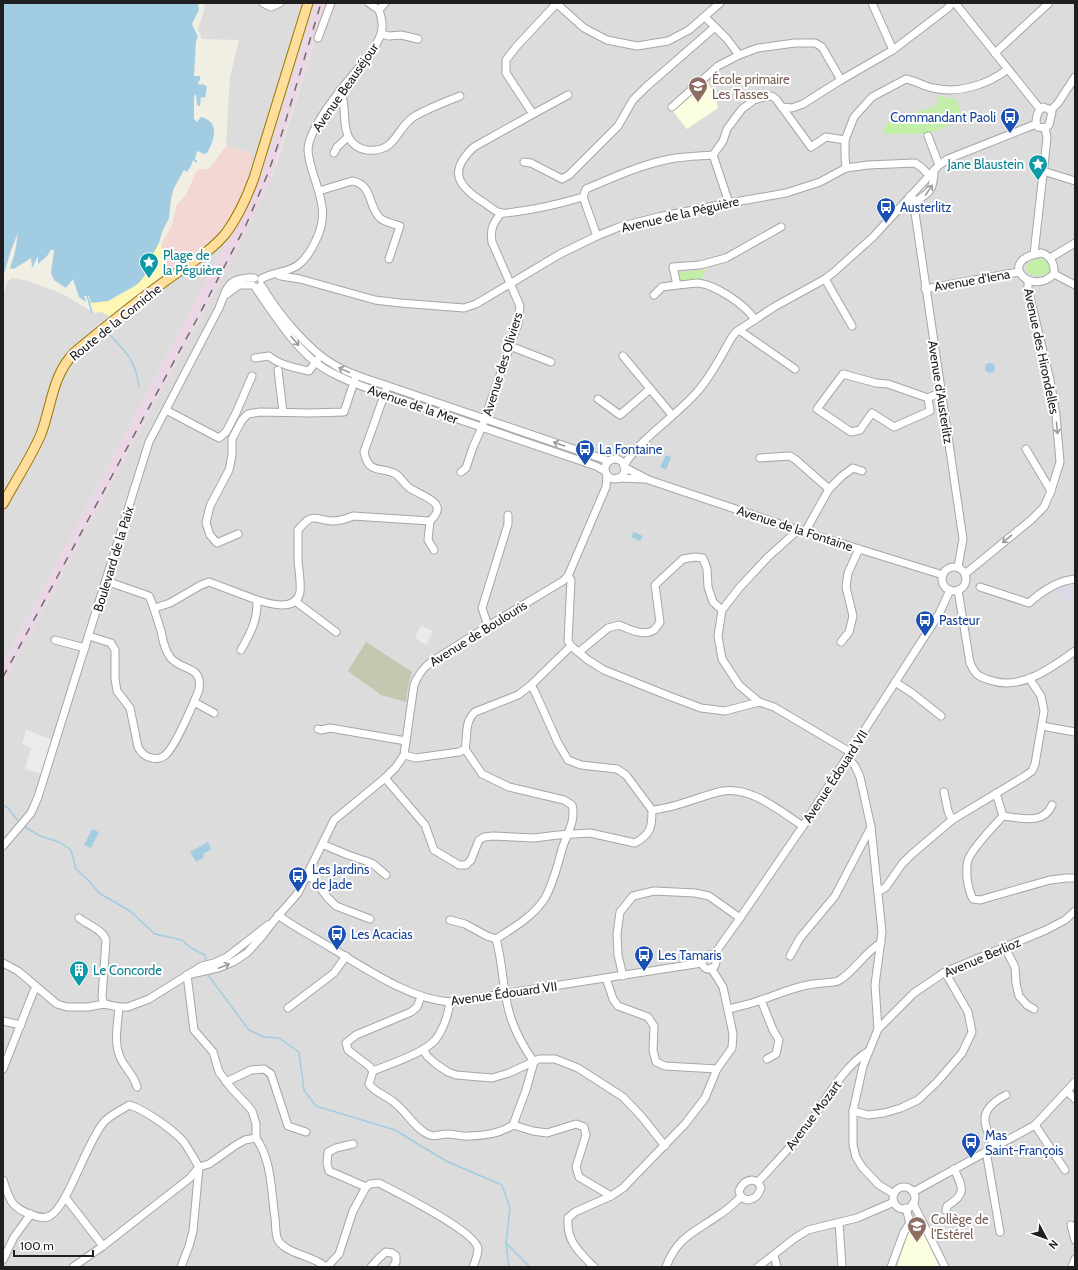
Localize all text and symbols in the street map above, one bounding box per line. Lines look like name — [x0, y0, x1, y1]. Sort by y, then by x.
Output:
street label: Avenue Beauséjour — [308, 39, 383, 135]
place label: École primaire Les Tasses — [712, 70, 790, 102]
school or university icon: École primaire Les Tasses — [687, 75, 709, 103]
bus stop icon: Commandant Paoli — [999, 106, 1021, 134]
place label: Commandant Paoli — [890, 109, 996, 125]
place icon: Jane Blaustein — [1027, 153, 1049, 181]
place label: Jane Blaustein — [947, 156, 1024, 172]
one-way arrow — [925, 185, 933, 196]
street label: Avenue de la Péguière — [620, 193, 741, 235]
bus stop icon: Austerlitz — [875, 196, 897, 224]
place label: Austerlitz — [900, 199, 951, 215]
place label: Plage de la Péguière — [163, 247, 223, 278]
place icon: Plage de la Péguière — [138, 251, 160, 279]
street label: Avenue d'Iena — [933, 265, 1012, 295]
street label: Route de la Corniche — [66, 280, 164, 364]
street label: Avenue des Hirondelles — [1021, 286, 1063, 416]
street label: Avenue des Oliviers — [479, 310, 526, 418]
one-way arrow — [290, 336, 299, 346]
street label: Avenue d'Austerlitz — [925, 339, 957, 445]
one-way arrow — [338, 366, 350, 373]
street label: Avenue de la Mer — [366, 381, 461, 427]
one-way arrow — [1053, 421, 1061, 434]
bus stop icon: La Fontaine — [574, 438, 596, 466]
one-way arrow — [553, 440, 566, 447]
place label: La Fontaine — [599, 441, 663, 457]
street label: Avenue de la Fontaine — [735, 502, 855, 554]
street label: Boulevard de la Paix — [89, 504, 137, 614]
one-way arrow — [1002, 535, 1013, 543]
street label: Avenue de Boulouris — [426, 596, 530, 669]
bus stop icon: Pasteur — [914, 609, 936, 637]
place label: Pasteur — [939, 612, 981, 628]
street label: Avenue Édouard VII — [798, 726, 871, 825]
place label: Les Jardins de Jade — [312, 861, 370, 892]
bus stop icon: Les Jardins de Jade — [287, 865, 309, 893]
bus stop icon: Les Acacias — [326, 923, 348, 951]
place label: Les Acacias — [351, 926, 413, 942]
street label: Avenue Berlioz — [941, 934, 1023, 980]
bus stop icon: Les Tamaris — [633, 944, 655, 972]
place label: Les Tamaris — [658, 947, 722, 963]
building icon: Le Concorde — [68, 959, 90, 987]
one-way arrow — [218, 961, 230, 969]
place label: Le Concorde — [93, 962, 162, 978]
street label: Avenue Édouard VII — [450, 977, 558, 1008]
street label: Avenue Mozart — [782, 1077, 845, 1153]
place label: Mas Saint-François — [985, 1127, 1064, 1158]
bus stop icon: Mas Saint-François — [960, 1131, 982, 1159]
place label: Collège de l'Estérel — [931, 1211, 989, 1242]
school or university icon: Collège de l'Estérel — [906, 1215, 928, 1243]
north arrow — [1026, 1218, 1066, 1258]
scale bar — [14, 1232, 93, 1258]
text: N — [1046, 1237, 1061, 1252]
text: 100 m — [20, 1238, 54, 1253]

